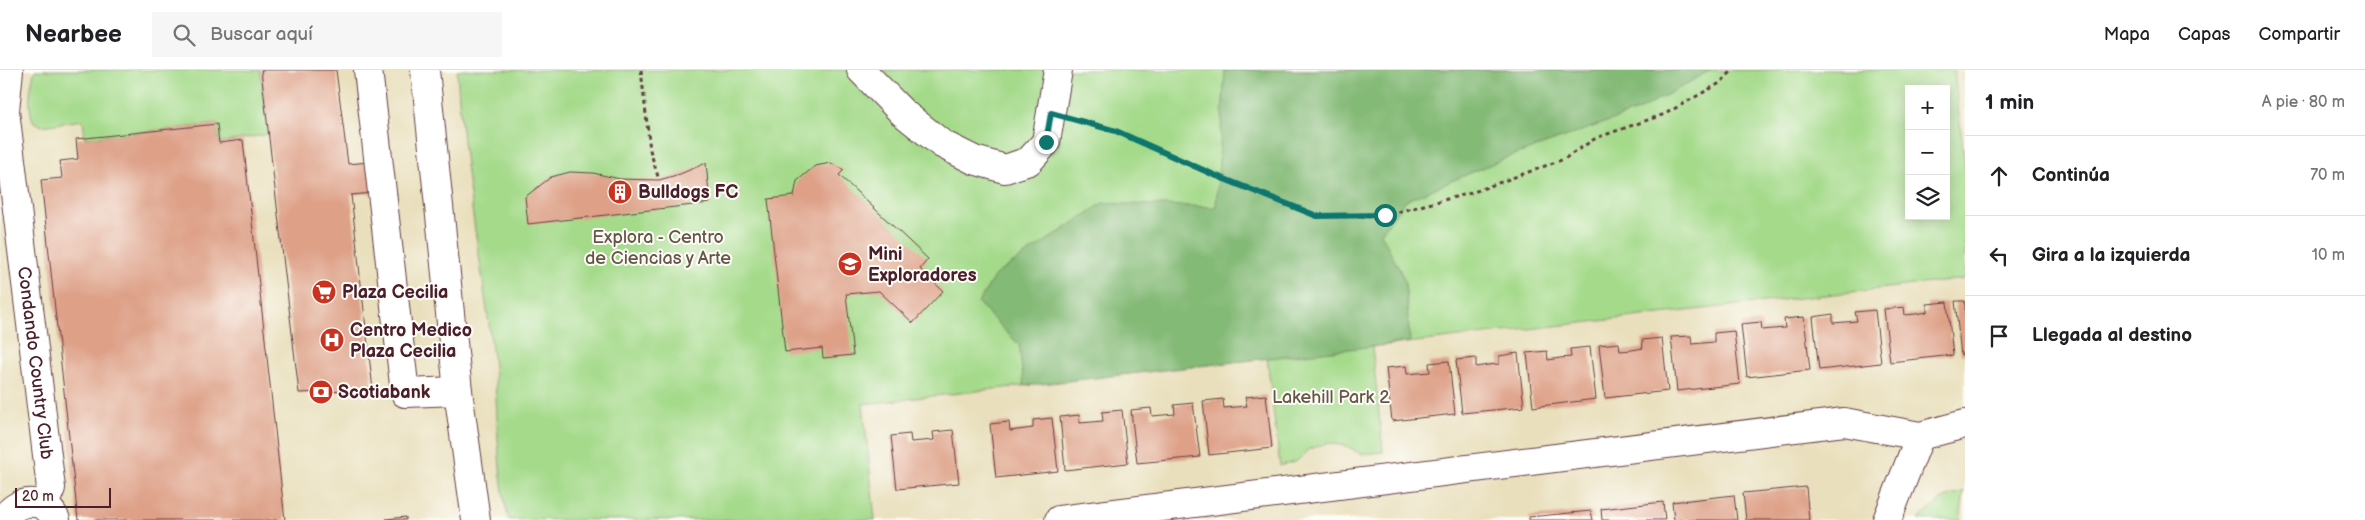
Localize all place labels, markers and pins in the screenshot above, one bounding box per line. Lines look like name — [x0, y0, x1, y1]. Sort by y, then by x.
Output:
building icon: Bulldogs FC — [607, 179, 633, 205]
place label: Bulldogs FC — [638, 182, 738, 203]
place label: Mini Exploradores — [868, 244, 977, 286]
school or university icon: Mini Exploradores — [837, 251, 863, 277]
supermarket icon: Plaza Cecilia — [311, 279, 337, 305]
place label: Plaza Cecilia — [342, 282, 448, 303]
place label: Centro Medico Plaza Cecilia — [350, 320, 472, 362]
hospital icon: Centro Medico Plaza Cecilia — [319, 327, 345, 353]
bank icon: Scotiabank — [308, 379, 334, 405]
place label: Scotiabank — [338, 382, 431, 403]

